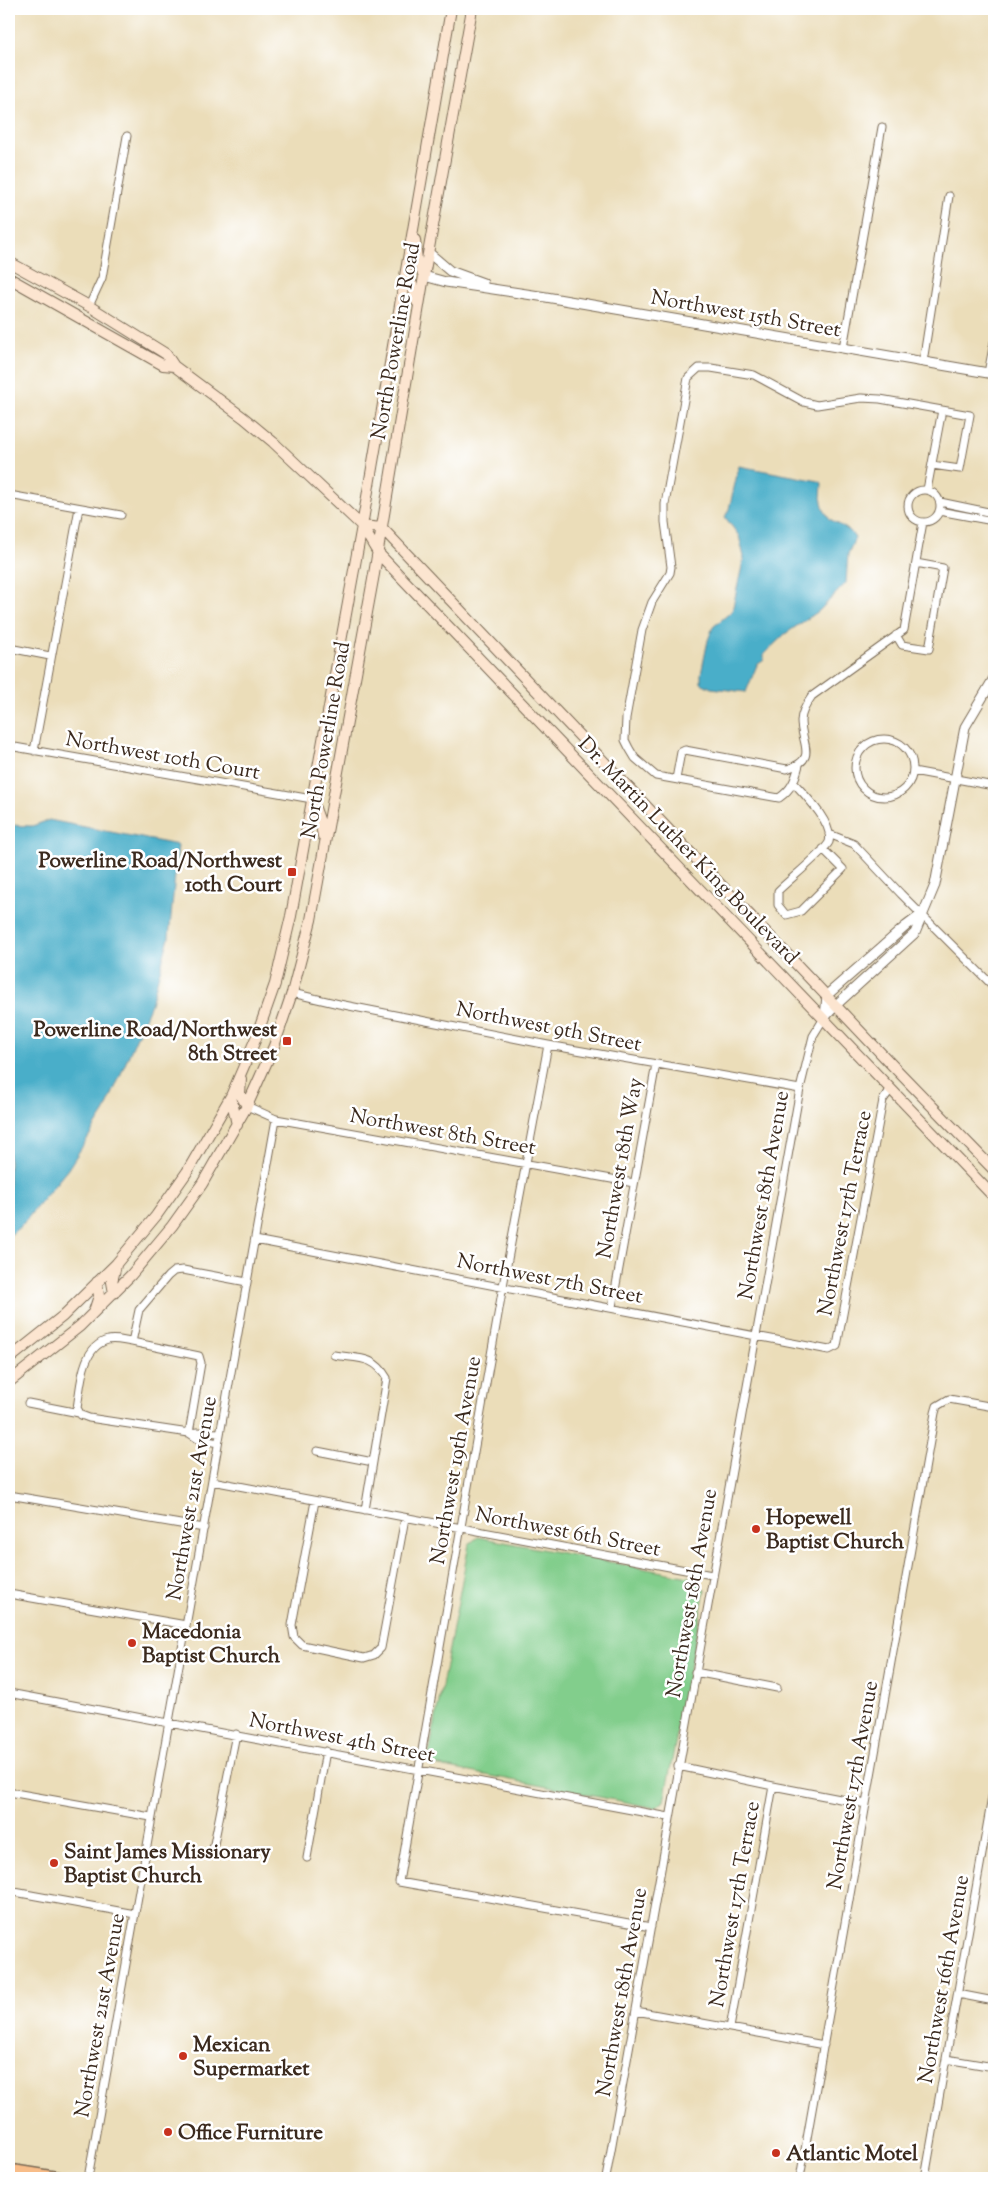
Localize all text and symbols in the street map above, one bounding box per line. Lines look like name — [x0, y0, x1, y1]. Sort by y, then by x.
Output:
street label: North Powerline Road — [365, 240, 429, 442]
street label: Northwest 15th Street — [648, 283, 843, 346]
street label: North Powerline Road — [295, 639, 359, 841]
street label: Northwest 10th Court — [63, 725, 262, 789]
street label: Dr. Martin Luther King Boulevard — [570, 731, 805, 972]
place label: Powerline Road/Northwest 10th Court — [38, 847, 283, 901]
marker: Powerline Road/Northwest 10th Court — [286, 866, 298, 878]
street label: Northwest 9th Street — [453, 995, 644, 1061]
place label: Powerline Road/Northwest 8th Street — [33, 1016, 278, 1070]
marker: Powerline Road/Northwest 8th Street — [281, 1035, 293, 1047]
street label: Northwest 18th Way — [590, 1075, 652, 1261]
street label: Northwest 18th Avenue — [732, 1088, 798, 1302]
street label: Northwest 8th Street — [347, 1102, 538, 1164]
street label: Northwest 17th Terrace — [811, 1108, 881, 1319]
street label: Northwest 7th Street — [454, 1247, 645, 1313]
street label: Northwest 19th Avenue — [424, 1354, 490, 1567]
street label: Northwest 21st Avenue — [160, 1394, 226, 1603]
street label: Northwest 18th Avenue — [660, 1486, 726, 1700]
street label: Northwest 6th Street — [472, 1500, 663, 1566]
place label: Hopewell Baptist Church — [766, 1504, 905, 1558]
marker: Hopewell Baptist Church — [750, 1523, 762, 1535]
place label: Macedonia Baptist Church — [142, 1618, 281, 1672]
marker: Macedonia Baptist Church — [126, 1637, 138, 1649]
street label: Northwest 17th Avenue — [821, 1678, 887, 1892]
street label: Northwest 4th Street — [246, 1706, 437, 1772]
street label: Northwest 17th Terrace — [703, 1799, 769, 2010]
place label: Saint James Missionary Baptist Church — [64, 1838, 271, 1892]
marker: Saint James Missionary Baptist Church — [48, 1857, 60, 1869]
street label: Northwest 16th Avenue — [912, 1873, 978, 2086]
street label: Northwest 18th Avenue — [590, 1885, 656, 2099]
street label: Northwest 21st Avenue — [68, 1911, 134, 2120]
place label: Mexican Supermarket — [193, 2031, 310, 2085]
marker: Mexican Supermarket — [177, 2050, 189, 2062]
place label: Office Furniture — [178, 2119, 323, 2149]
marker: Office Furniture — [162, 2126, 174, 2138]
place label: Atlantic Motel — [786, 2140, 918, 2170]
marker: Atlantic Motel — [770, 2147, 782, 2159]

